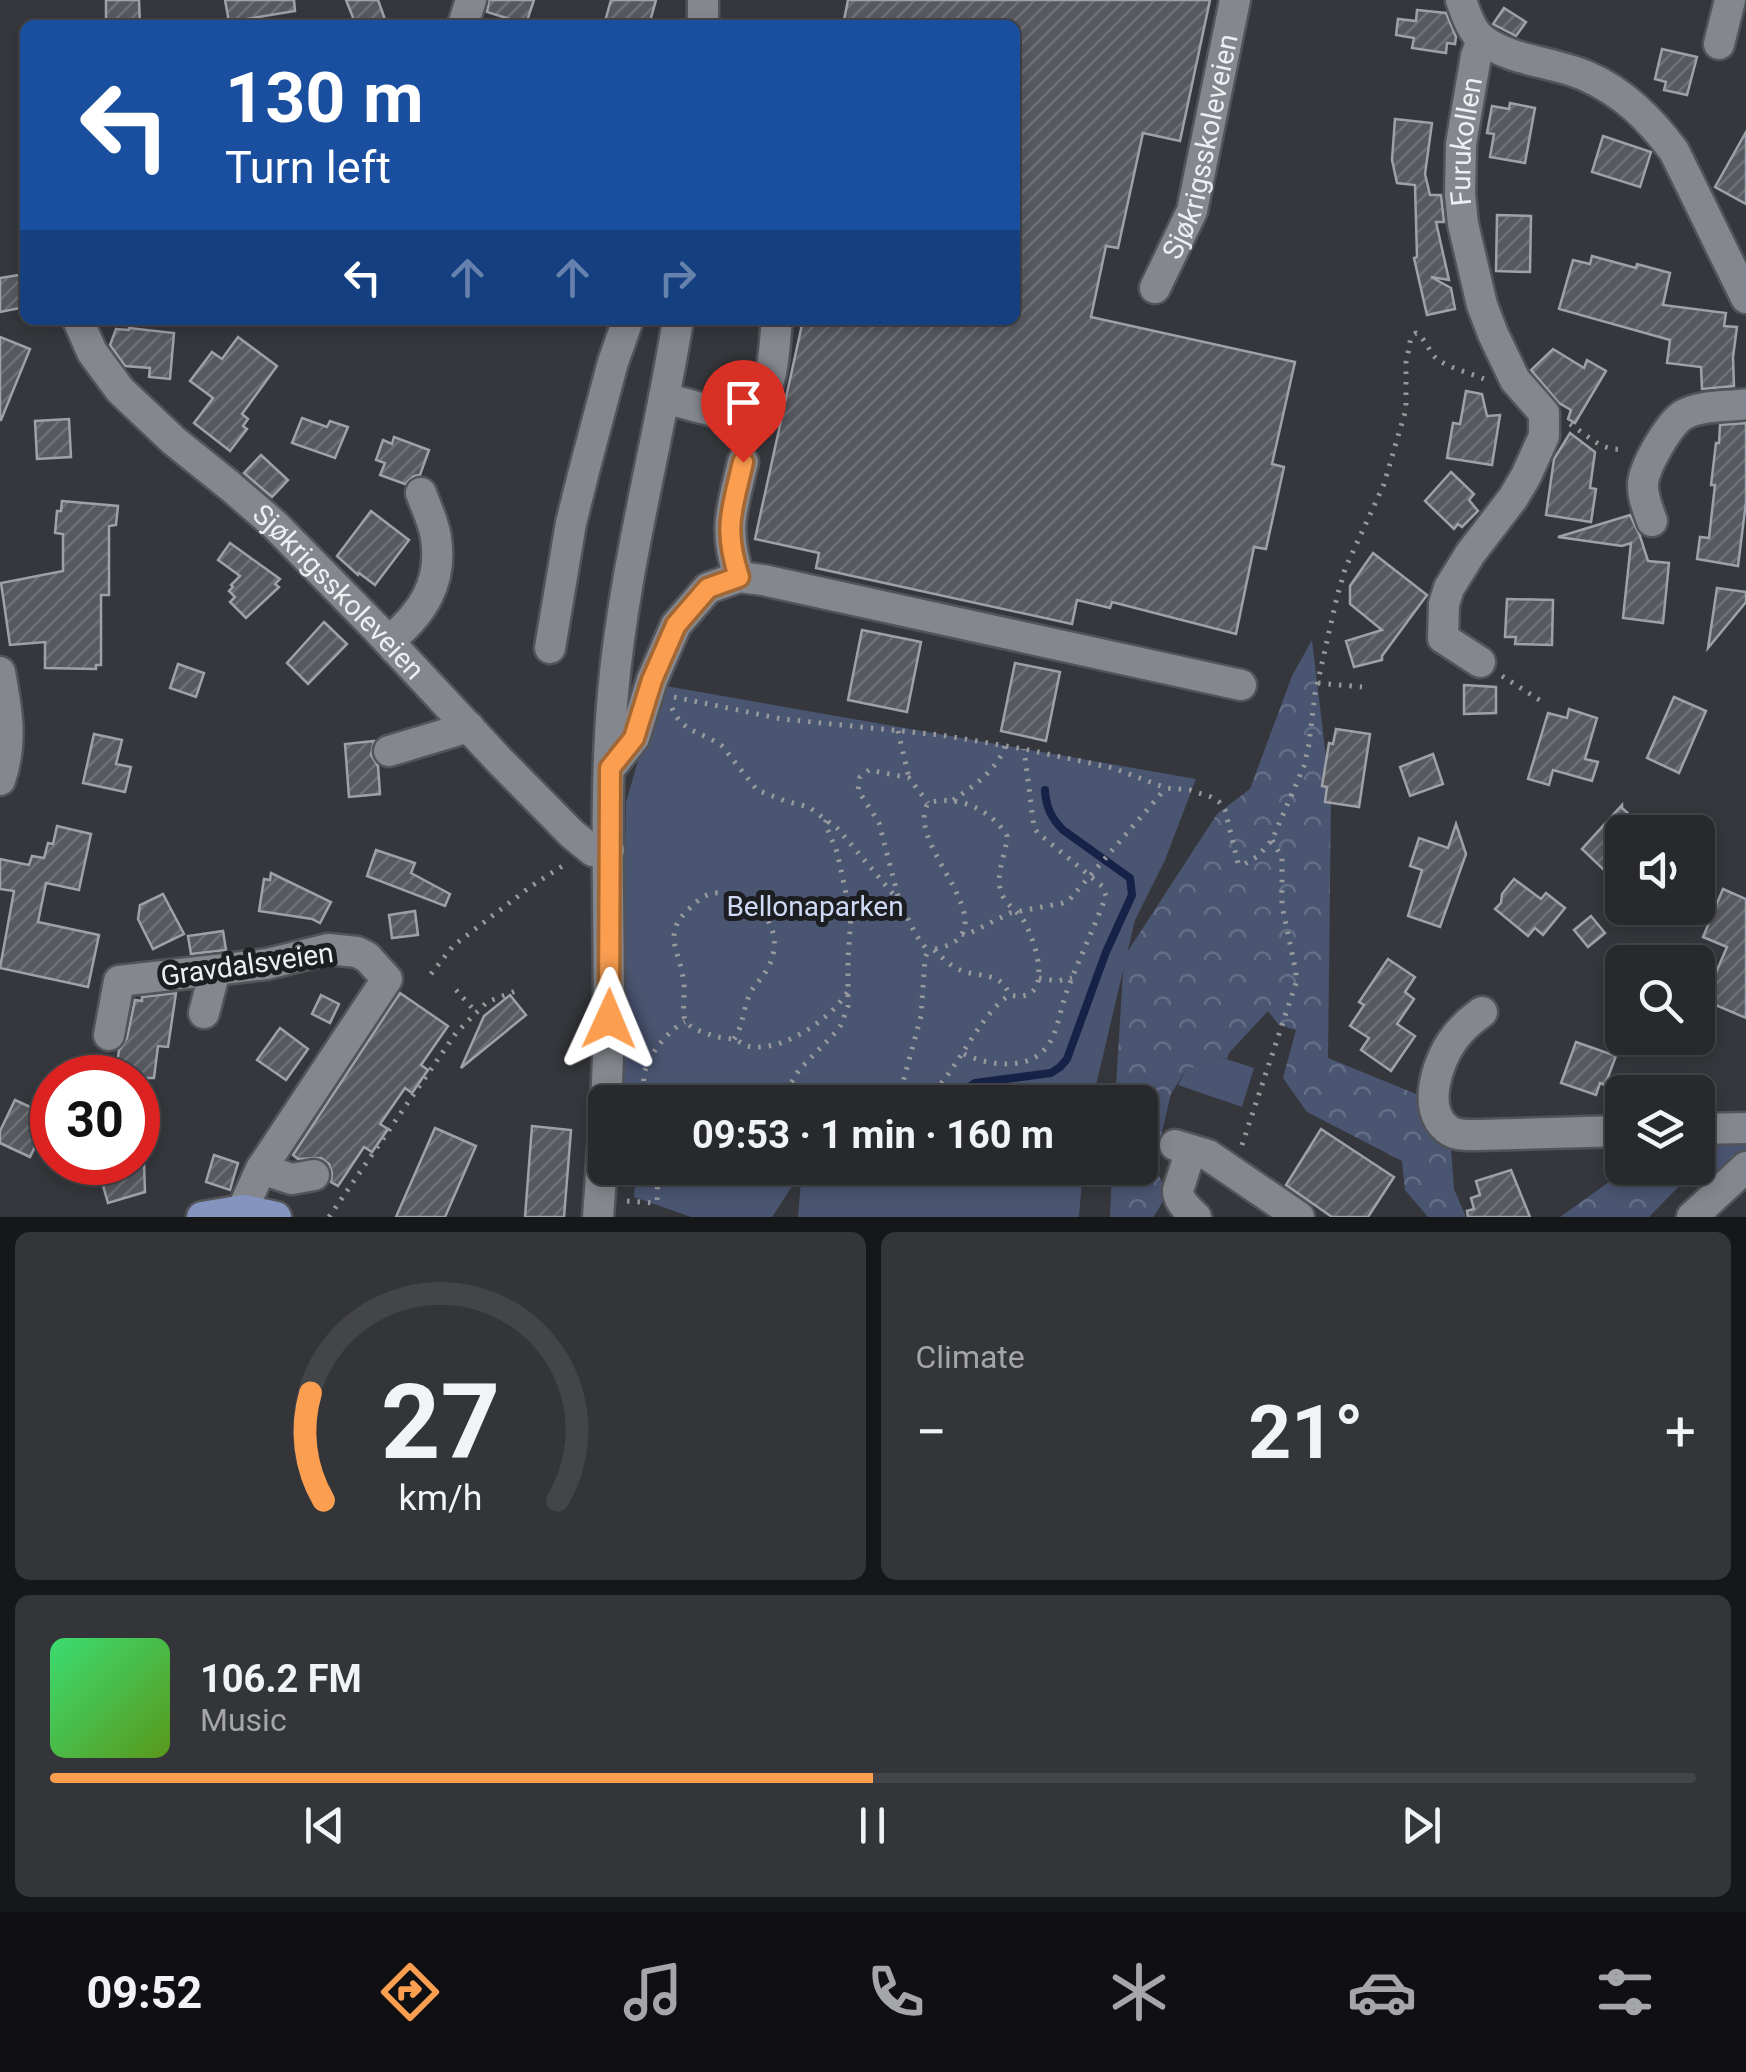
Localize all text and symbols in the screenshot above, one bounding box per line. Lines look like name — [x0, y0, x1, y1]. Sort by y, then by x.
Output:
street label: Sjøkrigsskoleveien — [1155, 31, 1245, 264]
text: 130 m — [225, 57, 424, 139]
icon: left — [60, 60, 190, 190]
street label: Furukollen — [1444, 75, 1489, 208]
text: Turn left — [225, 141, 391, 194]
icon: left — [335, 250, 390, 305]
icon: ahead — [440, 250, 495, 305]
icon: ahead — [545, 250, 600, 305]
icon: right — [650, 250, 705, 305]
pin — [701, 360, 786, 463]
icon: arrive — [716, 375, 771, 430]
street label: Sjøkrigsskoleveien — [246, 497, 431, 686]
map controls — [1605, 815, 1715, 1185]
button: sound — [1605, 815, 1715, 925]
park label: Bellonaparken — [726, 890, 904, 923]
street label: Gravdalsveien — [159, 936, 336, 993]
button: search — [1605, 945, 1715, 1055]
position arrow — [557, 967, 661, 1071]
speed limit sign: 30 — [30, 1055, 160, 1185]
button: layers — [1605, 1075, 1715, 1185]
text: 09:53 · 1 min · 160 m — [692, 1113, 1054, 1157]
text: Climate — [916, 1338, 1025, 1376]
text: 27 — [381, 1362, 500, 1483]
text: 21° — [1248, 1388, 1364, 1476]
text: − — [916, 1400, 947, 1464]
text: + — [1665, 1400, 1696, 1464]
text: km/h — [398, 1477, 482, 1519]
text: 106.2 FM — [200, 1657, 362, 1701]
text: Music — [200, 1701, 287, 1739]
icon: previous — [297, 1798, 352, 1853]
icon: pause — [845, 1798, 900, 1853]
icon: next — [1394, 1798, 1449, 1853]
icon: directions — [375, 1957, 445, 2027]
icon: music — [618, 1957, 688, 2027]
icon: phone — [861, 1957, 931, 2027]
icon: climate — [1104, 1957, 1174, 2027]
icon: car — [1347, 1957, 1417, 2027]
icon: filters — [1590, 1957, 1660, 2027]
text: 09:52 — [86, 1966, 202, 2019]

